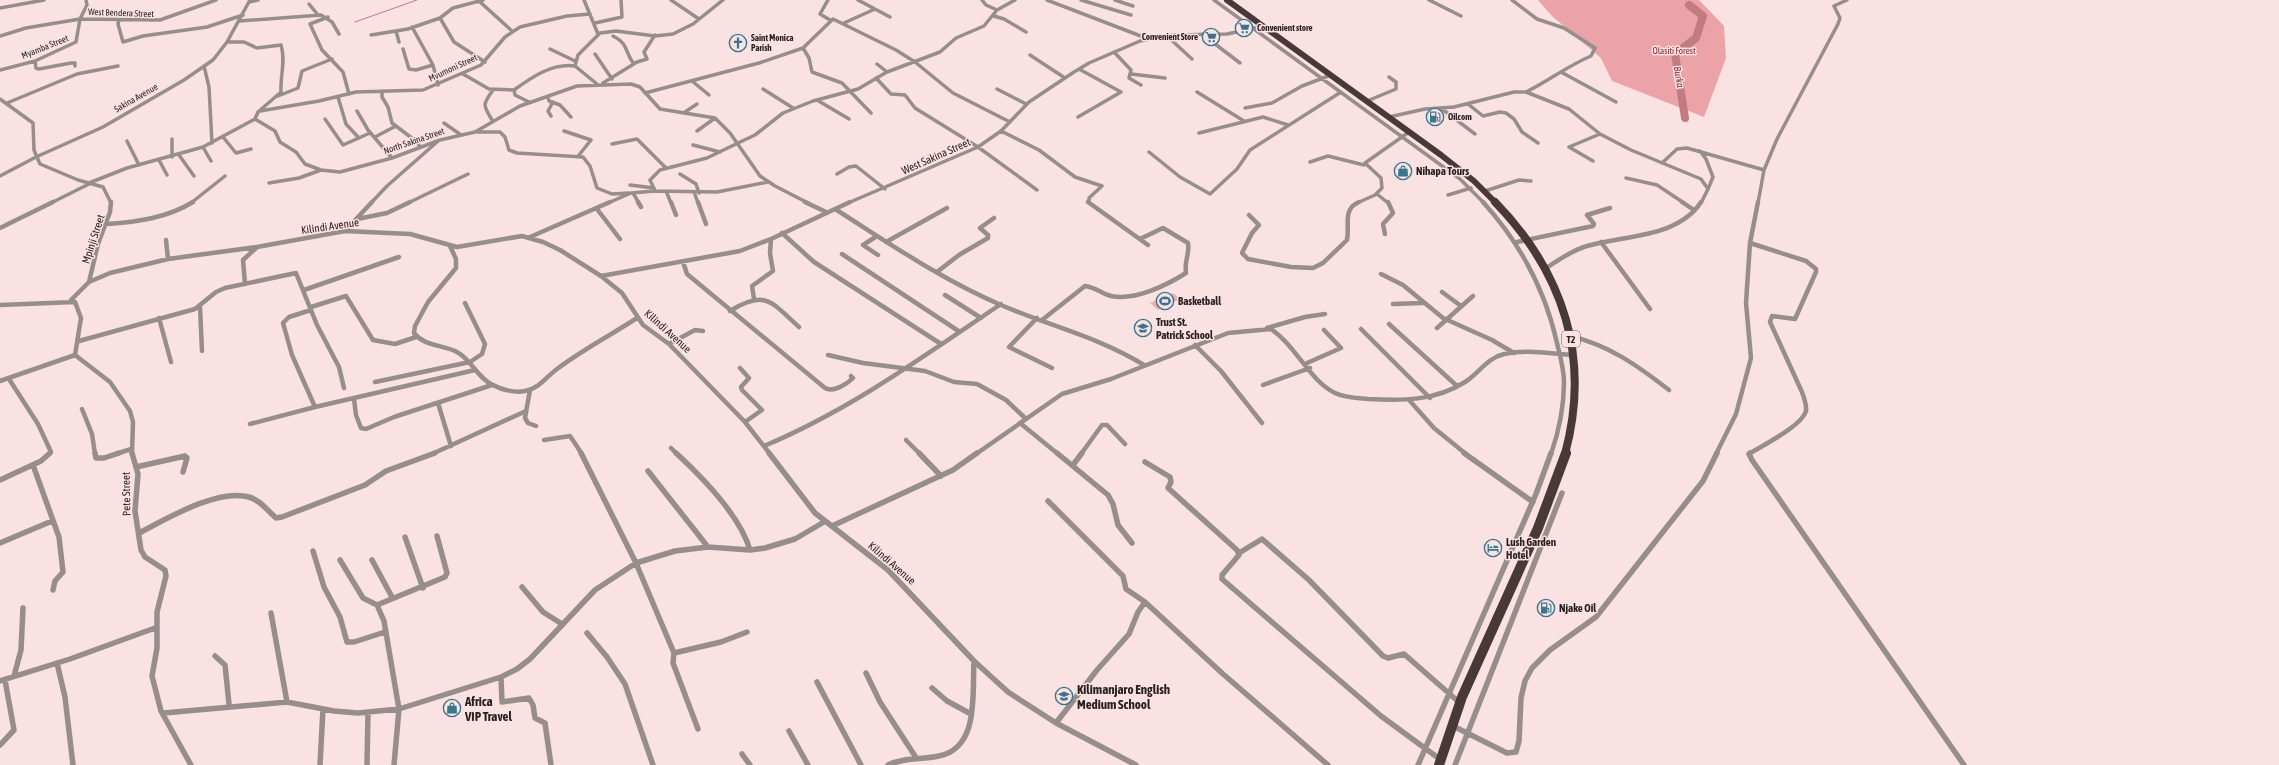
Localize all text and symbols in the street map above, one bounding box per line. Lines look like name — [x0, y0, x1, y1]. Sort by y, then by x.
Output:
street label: West Bendera Street — [88, 7, 155, 19]
supermarket icon: Convenient store — [1234, 18, 1254, 38]
place label: Convenient store — [1257, 23, 1313, 33]
supermarket icon: Convenient Store — [1201, 27, 1221, 47]
place label: Convenient Store — [1142, 32, 1198, 42]
street label: Myamba Street — [20, 33, 70, 61]
church icon: Saint Monica Parish — [728, 33, 748, 53]
place label: Saint Monica Parish — [751, 33, 793, 53]
park label: Olasiti Forest — [1652, 46, 1696, 56]
street label: Mvumoni Street — [427, 52, 479, 84]
water label: Burka — [1672, 66, 1686, 89]
street label: Sakina Avenue — [113, 82, 159, 114]
fuel station icon: Oilcom — [1425, 107, 1445, 127]
place label: Oilcom — [1448, 112, 1472, 122]
street label: North Sakina Street — [382, 126, 446, 156]
street label: West Sakina Street — [900, 135, 972, 177]
shop icon: Nihapa Tours — [1393, 161, 1413, 181]
place label: Nihapa Tours — [1416, 165, 1469, 177]
street label: Mpinji Street — [79, 213, 107, 265]
street label: Kilindi Avenue — [300, 216, 360, 236]
sports icon: Basketball — [1155, 291, 1175, 311]
place label: Basketball — [1178, 295, 1222, 307]
street label: Kilindi Avenue — [642, 307, 694, 355]
place label: Trust St. Patrick School — [1156, 316, 1214, 341]
school or university icon: Trust St. Patrick School — [1133, 318, 1153, 338]
road number: T2 — [1562, 331, 1580, 347]
street label: Pete Street — [120, 472, 132, 516]
place label: Lush Garden Hotel — [1506, 536, 1556, 561]
hotel icon: Lush Garden Hotel — [1483, 538, 1503, 558]
street label: Kilindi Avenue — [866, 539, 918, 587]
fuel station icon: Njake Oil — [1536, 598, 1556, 618]
place label: Njake Oil — [1559, 602, 1597, 614]
place label: Kilimanjaro English Medium School — [1077, 682, 1170, 712]
school or university icon: Kilimanjaro English Medium School — [1054, 686, 1074, 706]
place label: Africa VIP Travel — [464, 694, 513, 724]
shop icon: Africa VIP Travel — [442, 698, 462, 718]

